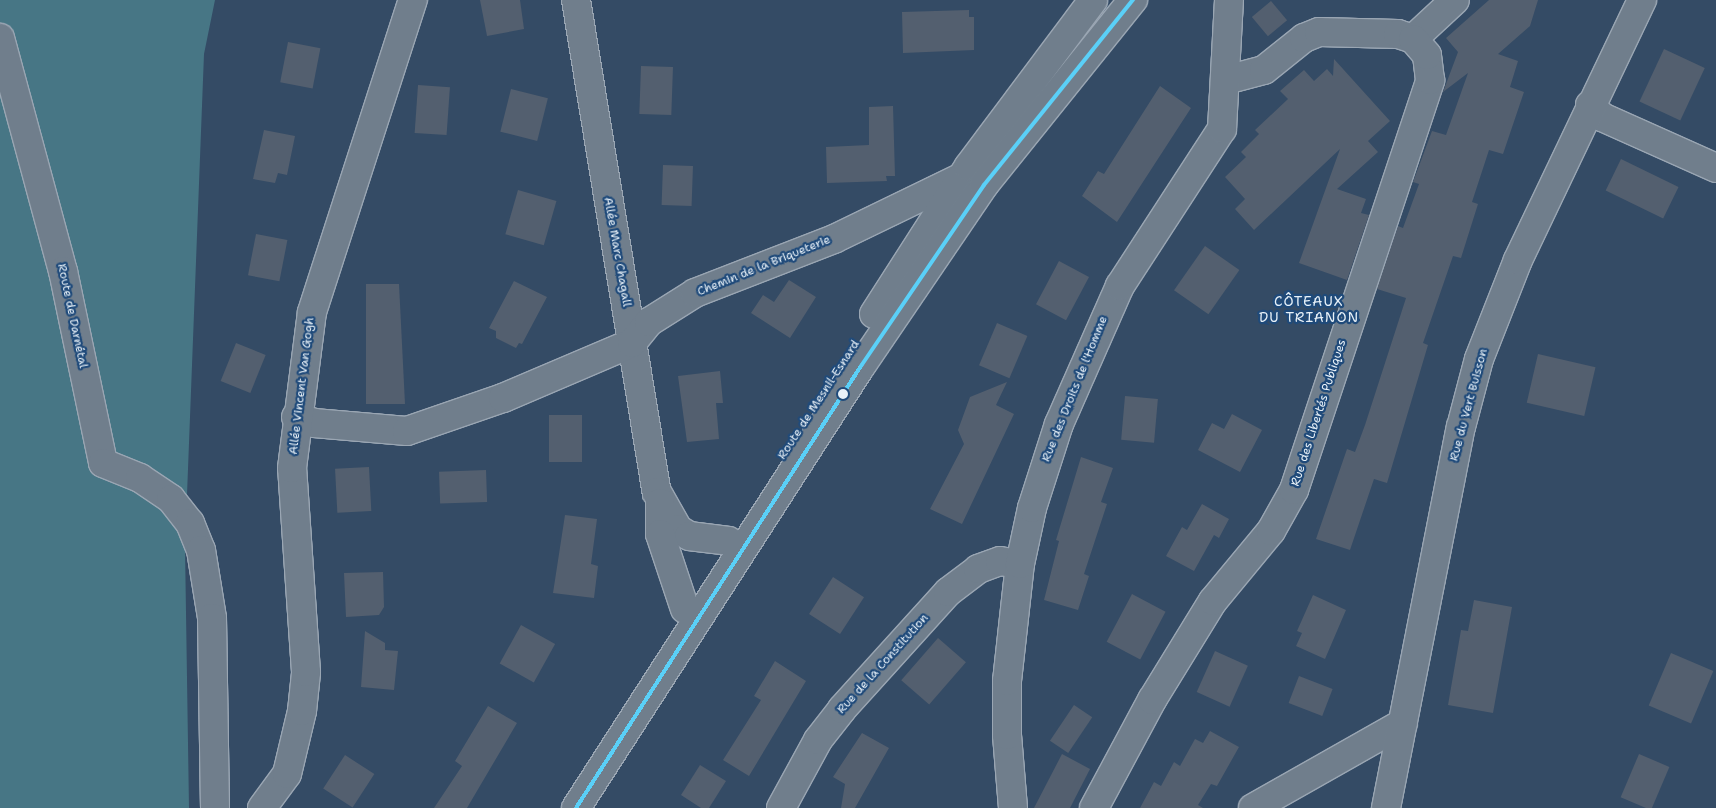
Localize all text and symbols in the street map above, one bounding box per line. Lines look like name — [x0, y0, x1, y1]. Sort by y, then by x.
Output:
street label: Allée Marc Chagall — [600, 196, 634, 308]
street label: Chemin de la Briqueterie — [695, 233, 833, 299]
street label: Route de Darnétal — [54, 262, 90, 370]
district label: CÔTEAUX DU TRIANON — [1258, 293, 1360, 326]
street label: Rue des Droits de l'Homme — [1039, 314, 1111, 464]
street label: Allée Vincent Van Gogh — [286, 317, 318, 455]
street label: Route de Mesnil-Esnard — [775, 338, 863, 462]
street label: Rue des Libertés Publiques — [1288, 338, 1350, 488]
street label: Rue du Vert Buisson — [1447, 347, 1491, 463]
unlabelled marker — [838, 389, 848, 399]
street label: Rue de la Constitution — [834, 611, 932, 717]

